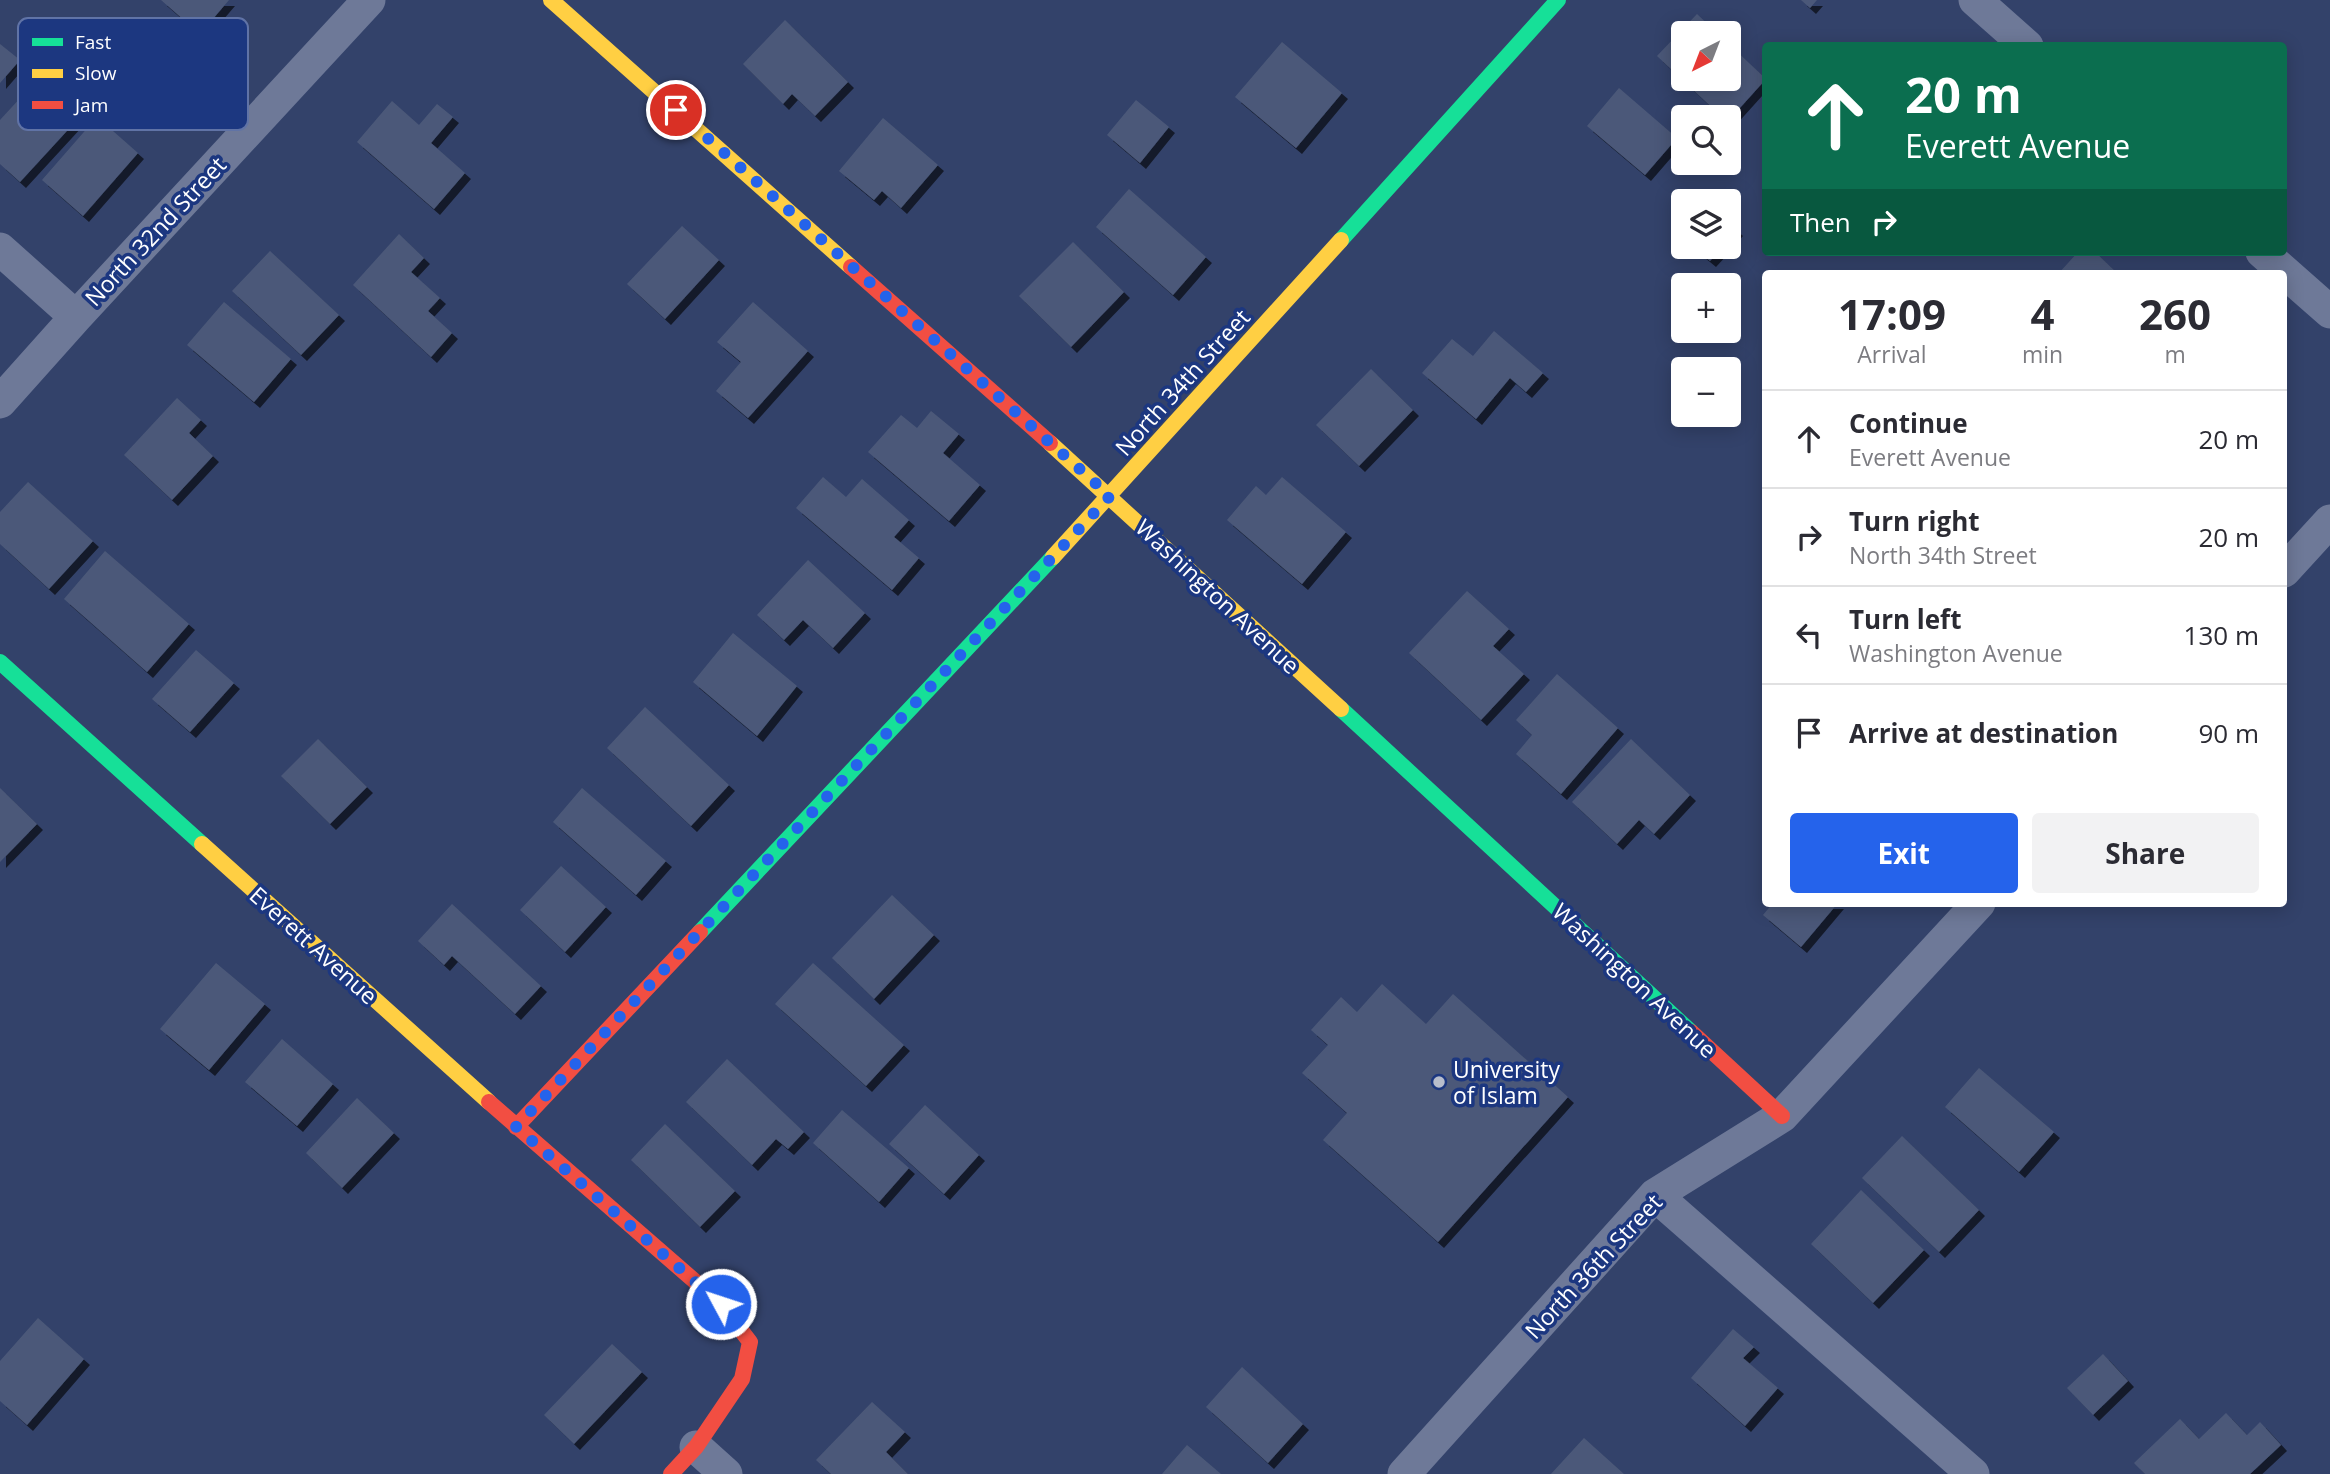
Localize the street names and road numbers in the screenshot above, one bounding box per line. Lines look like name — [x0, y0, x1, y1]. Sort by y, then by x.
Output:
street label: North 32nd Street — [77, 149, 233, 313]
street label: North 34th Street — [1107, 302, 1257, 462]
street label: Washington Avenue — [1129, 511, 1307, 681]
street label: Everett Avenue — [243, 879, 385, 1011]
street label: Washington Avenue — [1546, 895, 1724, 1065]
street label: North 36th Street — [1517, 1186, 1669, 1346]

